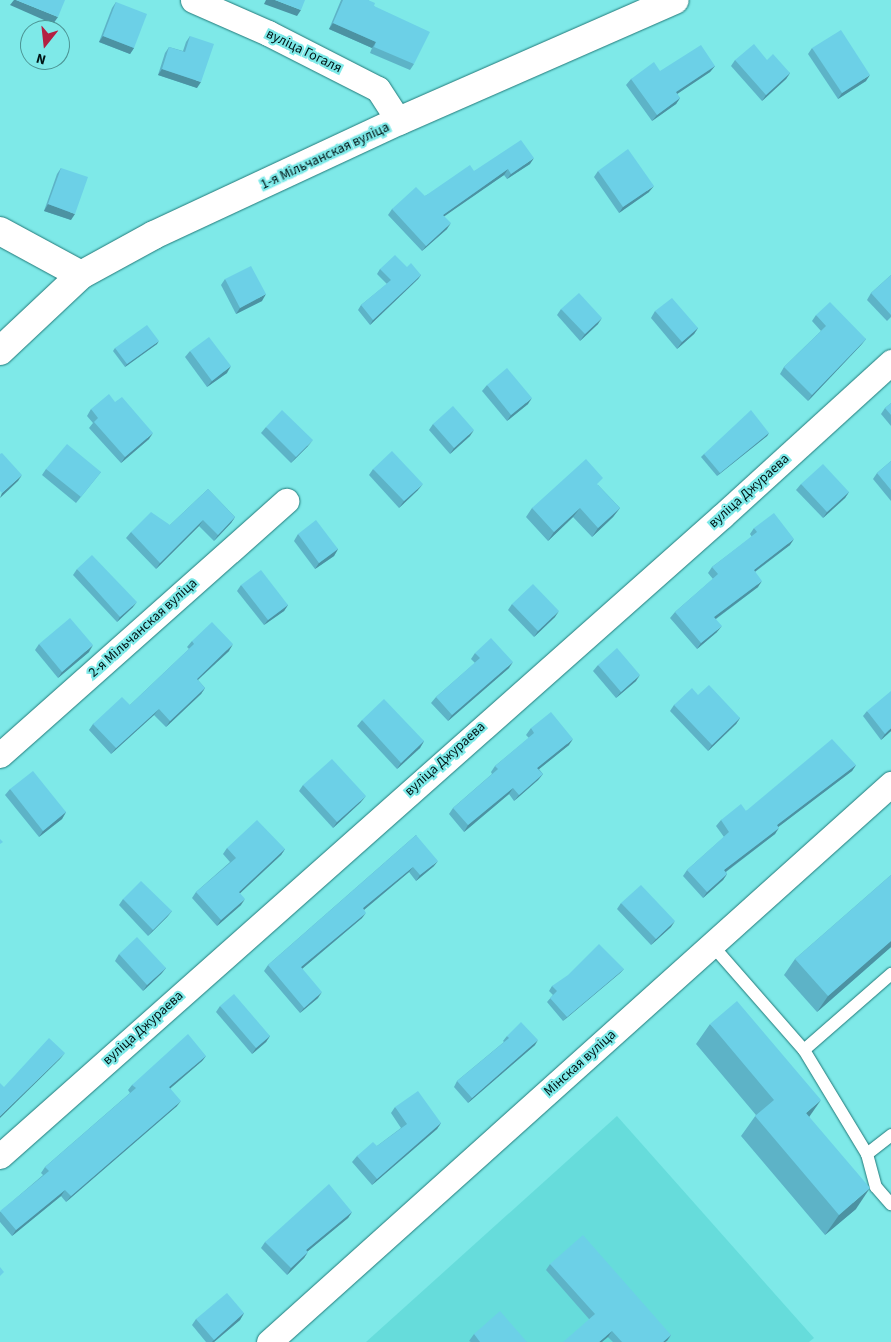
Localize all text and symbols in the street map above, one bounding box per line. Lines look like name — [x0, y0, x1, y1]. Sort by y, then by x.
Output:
north arrow — [20, 20, 70, 70]
street label: вуліца Гогаля — [263, 25, 345, 77]
text: N — [34, 48, 48, 69]
street label: 1-я Мільчанская вуліца — [258, 119, 392, 193]
street label: вуліца Джураева — [705, 450, 793, 532]
street label: 2-я Мільчанская вуліца — [85, 575, 201, 681]
street label: вуліца Джураева — [401, 718, 489, 800]
street label: вуліца Джураева — [99, 987, 187, 1069]
street label: Мінская вуліца — [541, 1026, 619, 1100]

